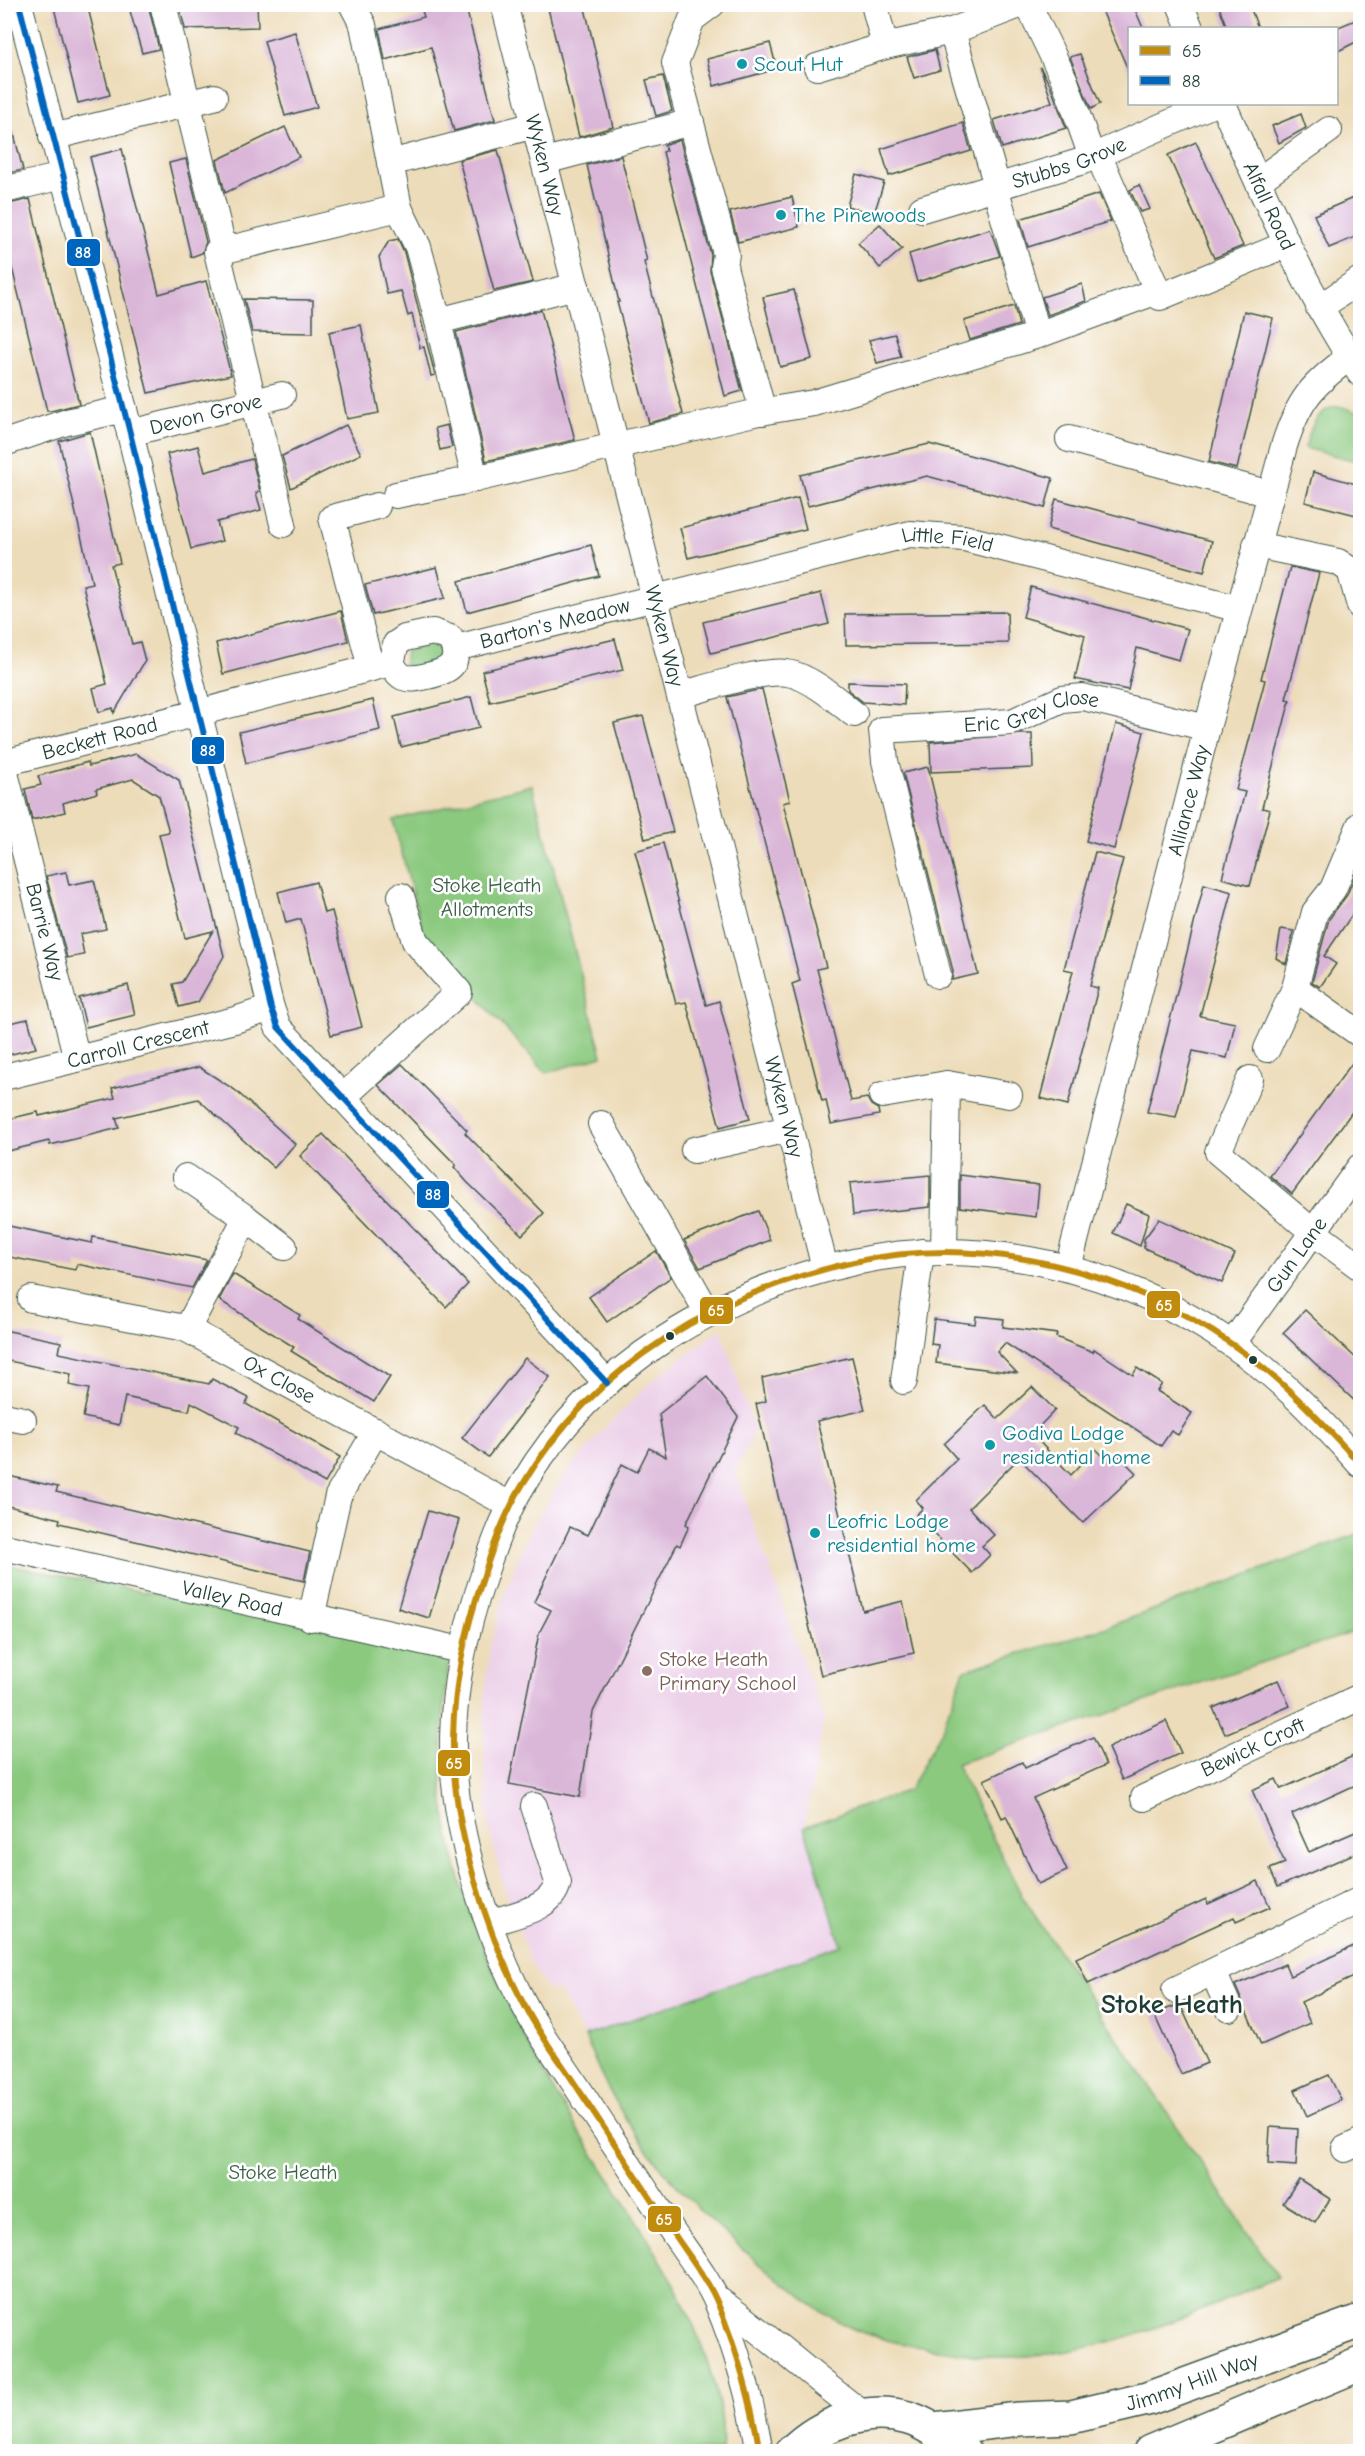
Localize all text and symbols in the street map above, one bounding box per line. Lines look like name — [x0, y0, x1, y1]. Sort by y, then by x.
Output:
legend — [1128, 27, 1338, 105]
text: 65 — [1182, 41, 1202, 62]
place label: Scout Hut — [754, 52, 843, 76]
marker: Scout Hut — [735, 57, 749, 71]
text: 88 — [1182, 71, 1201, 92]
street label: Wyken Way — [520, 112, 569, 219]
street label: Stubbs Grove — [1009, 132, 1130, 194]
street label: Alfall Road — [1238, 158, 1300, 254]
place label: The Pinewoods — [793, 203, 926, 227]
marker: The Pinewoods — [774, 208, 788, 222]
line badge: 88 — [66, 238, 101, 267]
text: 88 — [75, 244, 91, 262]
street label: Devon Grove — [147, 389, 264, 440]
street label: Little Field — [899, 522, 996, 557]
street label: Wyken Way — [640, 583, 689, 690]
street label: Barton's Meadow — [477, 593, 633, 654]
street label: Eric Grey Close — [963, 685, 1102, 737]
street label: Beckett Road — [40, 712, 160, 765]
line badge: 88 — [191, 736, 225, 765]
text: 88 — [200, 742, 216, 760]
street label: Alliance Way — [1163, 742, 1214, 858]
park label: Stoke Heath Allotments — [432, 873, 542, 921]
street label: Barrie Way — [21, 881, 69, 984]
street label: Carroll Crescent — [64, 1015, 213, 1073]
street label: Wyken Way — [760, 1054, 809, 1161]
line badge: 88 — [416, 1180, 450, 1209]
text: 88 — [425, 1186, 441, 1204]
street label: Gun Lane — [1261, 1212, 1332, 1297]
line badge: 65 — [1146, 1290, 1181, 1319]
line badge: 65 — [699, 1296, 734, 1325]
text: 65 — [1156, 1297, 1172, 1315]
text: 65 — [708, 1302, 724, 1320]
unlabelled marker — [664, 1330, 676, 1342]
street label: Ox Close — [239, 1350, 319, 1409]
unlabelled marker — [1247, 1354, 1259, 1366]
place label: Godiva Lodge residential home — [1002, 1421, 1151, 1469]
marker: Godiva Lodge residential home — [983, 1438, 997, 1452]
place label: Leofric Lodge residential home — [827, 1509, 976, 1557]
marker: Leofric Lodge residential home — [808, 1526, 822, 1540]
street label: Valley Road — [180, 1575, 285, 1621]
place label: Stoke Heath Primary School — [659, 1647, 797, 1695]
marker: Stoke Heath Primary School — [640, 1664, 654, 1678]
street label: Bewick Croft — [1197, 1712, 1309, 1782]
line badge: 65 — [437, 1749, 471, 1777]
text: 65 — [446, 1755, 462, 1773]
district label: Stoke Heath — [1101, 1989, 1243, 2020]
park label: Stoke Heath — [228, 2160, 338, 2184]
line badge: 65 — [647, 2205, 682, 2233]
text: 65 — [656, 2211, 672, 2229]
street label: Jimmy Hill Way — [1124, 2347, 1262, 2416]

